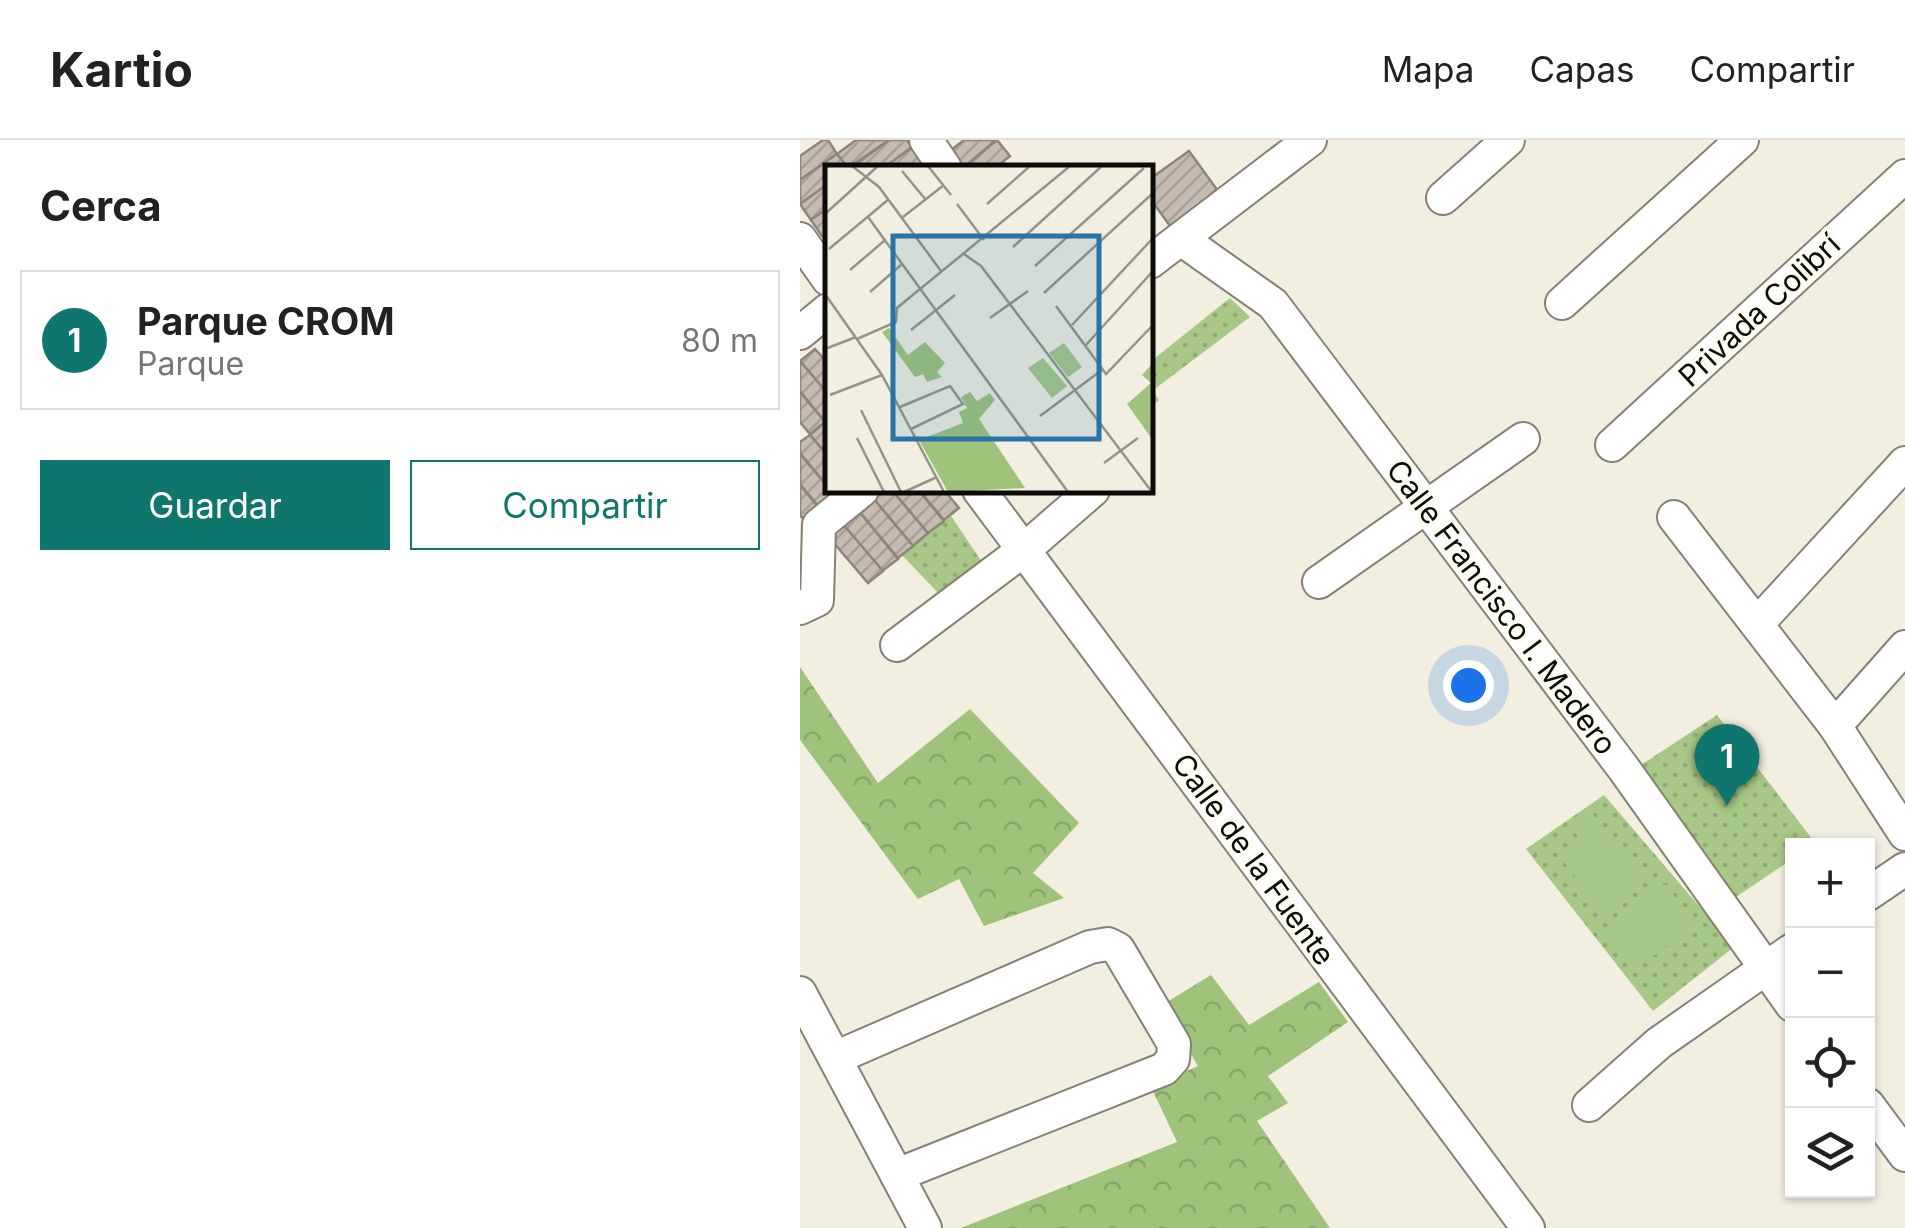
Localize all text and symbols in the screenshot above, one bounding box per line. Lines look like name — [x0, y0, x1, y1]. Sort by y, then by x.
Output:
text: Kartio — [50, 40, 193, 99]
text: Mapa — [1382, 48, 1474, 90]
text: Capas — [1529, 48, 1635, 90]
text: Compartir — [1690, 48, 1855, 90]
inset map — [825, 165, 1152, 492]
text: Cerca — [40, 180, 162, 231]
street label: Privada Colibrí — [1671, 226, 1848, 394]
text: Parque CROM — [137, 298, 395, 344]
text: 1 — [68, 321, 81, 360]
text: 80 m — [681, 321, 758, 360]
text: Parque — [137, 344, 244, 383]
street label: Calle Francisco I. Madero — [1379, 453, 1625, 761]
button: Guardar — [40, 460, 390, 550]
button: Compartir — [410, 460, 760, 550]
your location — [1443, 660, 1494, 711]
pin: 1 — [1694, 724, 1760, 806]
street label: Calle de la Fuente — [1165, 746, 1343, 972]
map controls — [1785, 838, 1875, 1198]
button: + — [1785, 838, 1875, 928]
button: − — [1785, 928, 1875, 1018]
button: locate — [1785, 1018, 1875, 1108]
button: layers — [1785, 1108, 1875, 1198]

